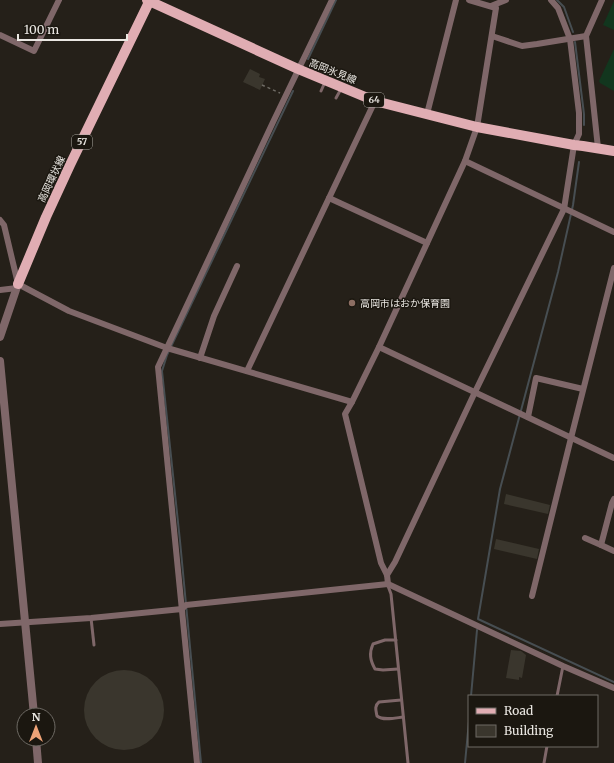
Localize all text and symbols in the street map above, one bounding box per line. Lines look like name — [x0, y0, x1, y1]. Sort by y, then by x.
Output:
scale bar — [18, 16, 127, 42]
text: 100 m — [24, 22, 59, 37]
street label: 高岡氷見線 — [307, 56, 358, 87]
road number: 64 — [364, 93, 384, 107]
road number: 57 — [72, 135, 92, 149]
street label: 高岡環状線 — [35, 154, 68, 205]
place label: 高岡市はおか保育園 — [360, 297, 450, 310]
marker: 高岡市はおか保育園 — [347, 298, 357, 308]
legend — [468, 695, 598, 747]
text: Road — [504, 703, 533, 718]
north arrow — [16, 707, 56, 747]
text: N — [32, 710, 41, 724]
text: Building — [504, 723, 554, 738]

